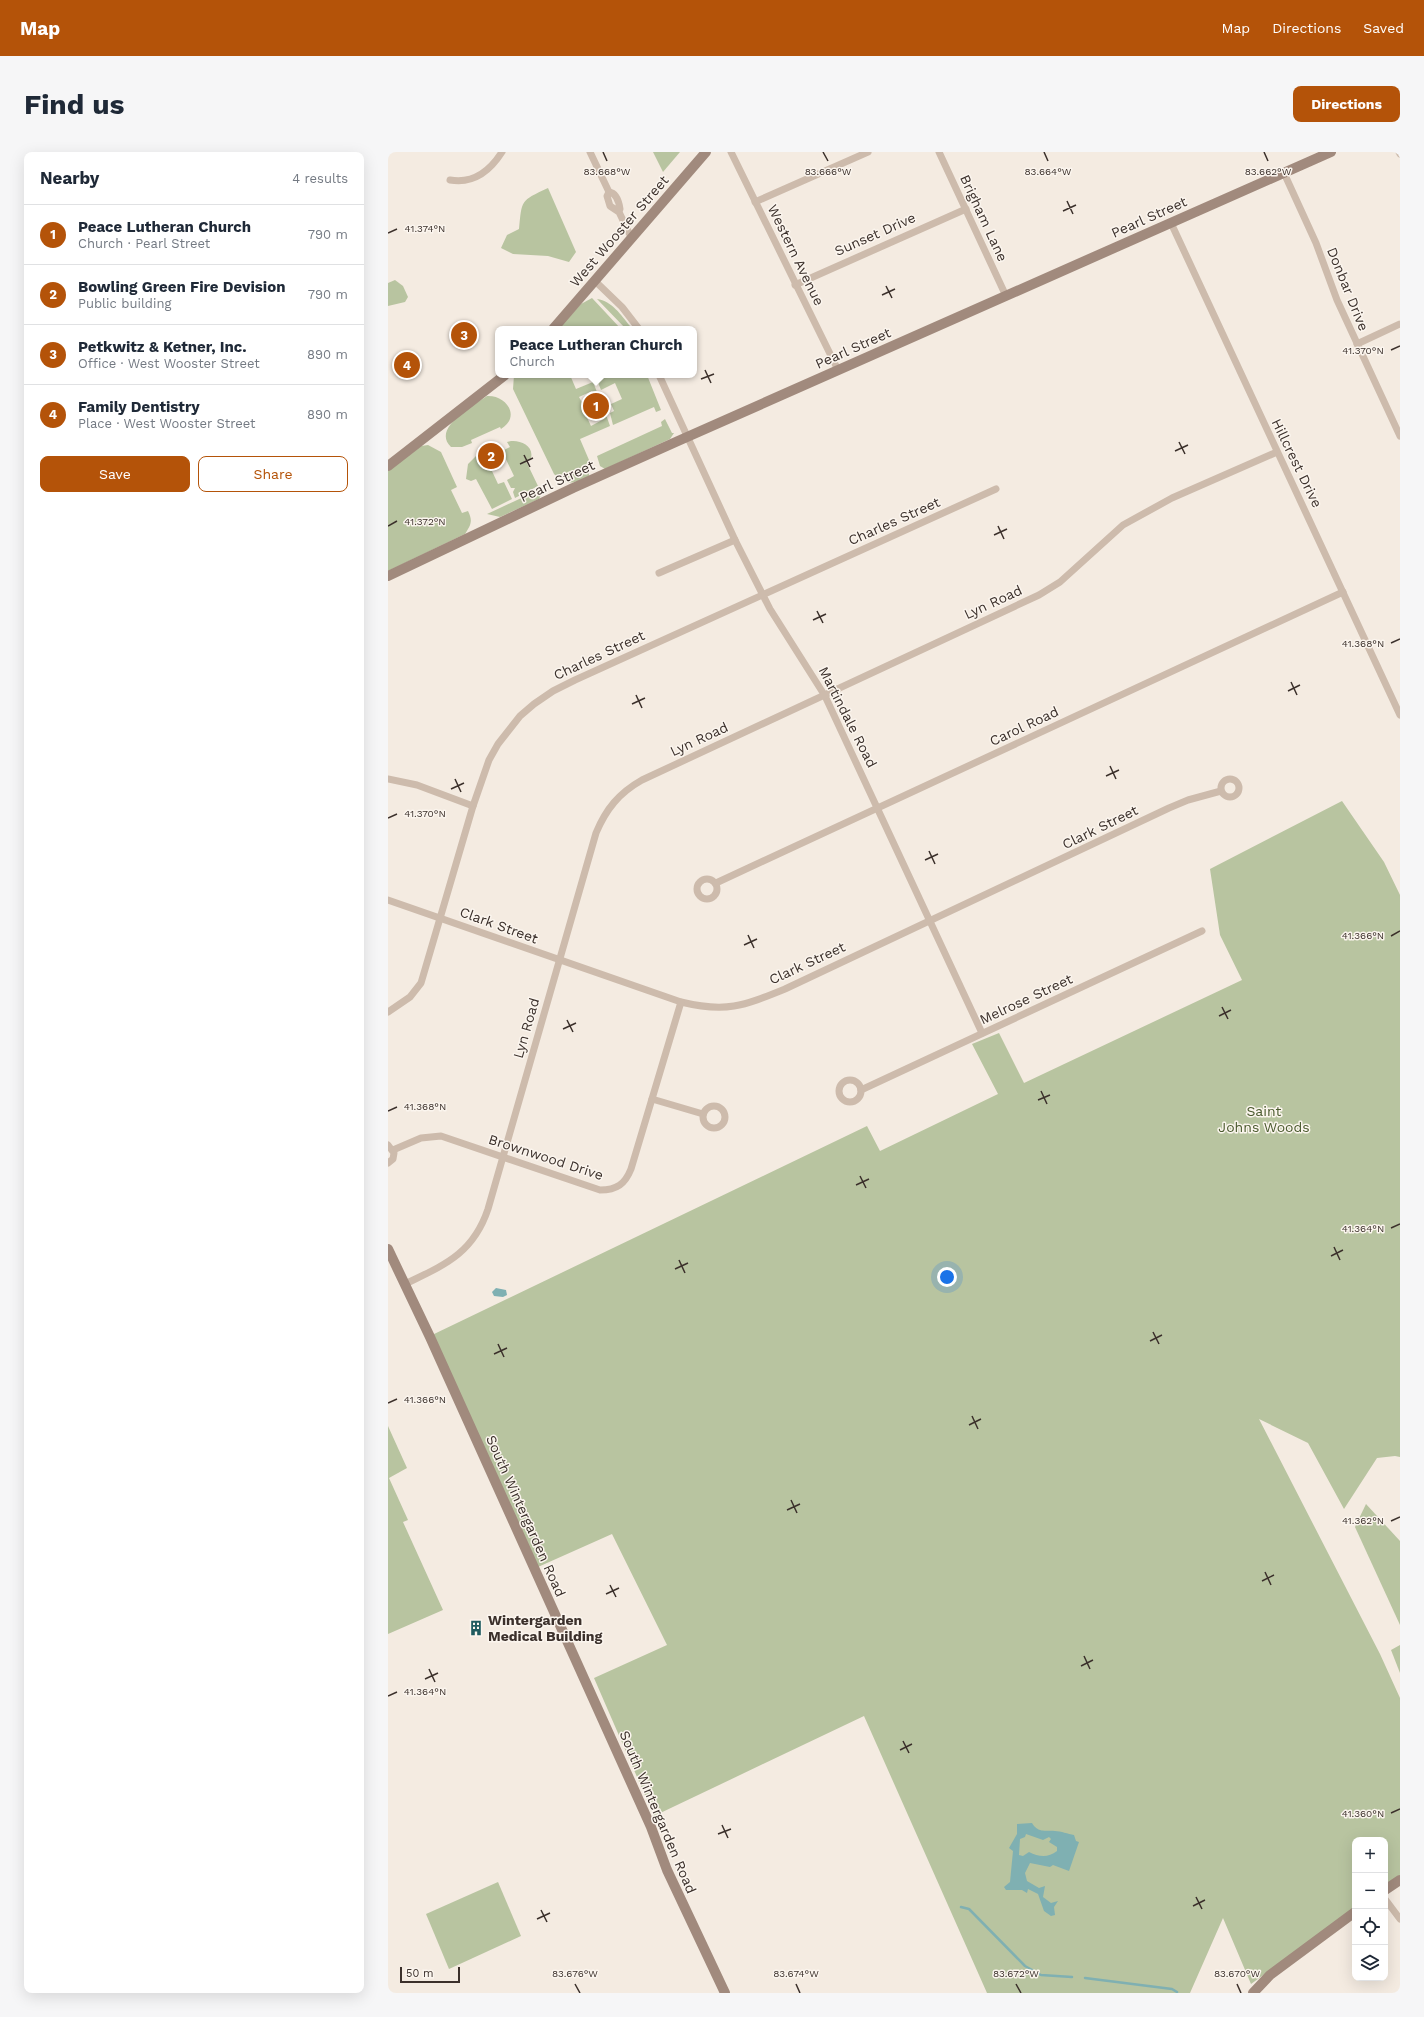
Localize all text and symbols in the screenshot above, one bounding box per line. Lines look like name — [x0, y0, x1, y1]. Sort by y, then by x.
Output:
text: Map — [20, 17, 60, 40]
text: Map — [1222, 20, 1250, 36]
text: Directions — [1272, 20, 1341, 36]
text: Saved — [1363, 20, 1404, 36]
button: Directions — [1293, 86, 1400, 122]
text: Find us — [24, 88, 124, 121]
text: 83.668°W — [584, 166, 631, 177]
text: 83.666°W — [805, 166, 852, 177]
text: 83.664°W — [1025, 166, 1072, 177]
text: 83.662°W — [1245, 166, 1292, 177]
text: Nearby — [40, 168, 99, 188]
text: 4 results — [292, 171, 348, 186]
street label: West Wooster Street — [566, 172, 672, 290]
street label: Brigham Lane — [957, 172, 1011, 264]
street label: Pearl Street — [1109, 193, 1189, 241]
street label: Western Avenue — [765, 202, 827, 308]
street label: Sunset Drive — [832, 209, 918, 259]
text: Peace Lutheran Church — [78, 218, 251, 236]
text: 41.374°N — [405, 223, 445, 234]
text: 1 — [50, 227, 56, 242]
text: 790 m — [308, 227, 348, 242]
text: Church · Pearl Street — [78, 236, 210, 251]
street label: Donbar Drive — [1324, 245, 1372, 333]
text: Bowling Green Fire Devision — [78, 278, 285, 296]
text: 2 — [49, 287, 57, 302]
text: 790 m — [308, 287, 348, 302]
text: Public building — [78, 296, 171, 311]
pin: 3 — [451, 320, 477, 350]
street label: Pearl Street — [813, 324, 893, 372]
popup — [495, 326, 697, 378]
text: Peace Lutheran Church — [509, 336, 683, 354]
text: Petkwitz & Ketner, Inc. — [78, 338, 247, 356]
text: 41.370°N — [1342, 345, 1384, 356]
text: 3 — [49, 347, 57, 362]
text: 890 m — [307, 347, 348, 362]
pin: 4 — [394, 350, 420, 380]
text: Church — [509, 354, 555, 369]
text: Office · West Wooster Street — [78, 356, 260, 371]
pin: 1 — [583, 391, 609, 421]
text: Family Dentistry — [78, 398, 200, 416]
text: 4 — [49, 407, 57, 422]
text: 890 m — [307, 407, 348, 422]
text: Place · West Wooster Street — [78, 416, 256, 431]
street label: Hillcrest Drive — [1269, 416, 1325, 510]
pin: 2 — [478, 441, 504, 471]
button: Save — [40, 456, 190, 492]
button: Share — [198, 456, 348, 492]
street label: Pearl Street — [517, 457, 597, 505]
street label: Charles Street — [846, 494, 942, 548]
text: 41.372°N — [404, 516, 446, 527]
street label: Lyn Road — [962, 582, 1024, 622]
street label: Charles Street — [551, 627, 647, 683]
text: 41.368°N — [1342, 638, 1384, 649]
street label: Martindale Road — [816, 664, 880, 770]
street label: Carol Road — [987, 703, 1061, 749]
street label: Lyn Road — [668, 719, 730, 759]
street label: Clark Street — [1060, 802, 1141, 852]
text: 41.370°N — [404, 808, 446, 819]
street label: Clark Street — [458, 903, 540, 947]
text: 41.366°N — [1342, 930, 1384, 941]
street label: Clark Street — [766, 938, 848, 988]
street label: Melrose Street — [977, 970, 1075, 1027]
street label: Lyn Road — [510, 996, 542, 1060]
text: 41.368°N — [404, 1101, 446, 1112]
park label: Saint Johns Woods — [1218, 1103, 1310, 1135]
street label: Brownwood Drive — [487, 1131, 605, 1183]
text: 41.364°N — [1342, 1223, 1384, 1234]
your location — [937, 1267, 957, 1287]
text: 41.366°N — [404, 1394, 446, 1405]
street label: South Wintergarden Road — [483, 1433, 569, 1599]
text: 41.362°N — [1342, 1515, 1384, 1526]
place label: Wintergarden Medical Building — [488, 1612, 603, 1644]
building icon: Wintergarden Medical Building — [467, 1619, 485, 1637]
text: 41.364°N — [404, 1686, 446, 1697]
street label: South Wintergarden Road — [616, 1728, 700, 1896]
text: 41.360°N — [1342, 1808, 1384, 1819]
map controls — [1352, 1837, 1388, 1981]
button: + — [1352, 1837, 1388, 1873]
button: − — [1352, 1873, 1388, 1909]
button: locate — [1352, 1909, 1388, 1945]
button: layers — [1352, 1945, 1388, 1981]
scale bar — [400, 1965, 460, 1984]
text: 50 m — [406, 1967, 433, 1980]
text: 83.676°W — [552, 1968, 598, 1979]
text: 83.674°W — [773, 1968, 819, 1979]
text: 83.672°W — [993, 1968, 1039, 1979]
text: 83.670°W — [1214, 1968, 1260, 1979]

